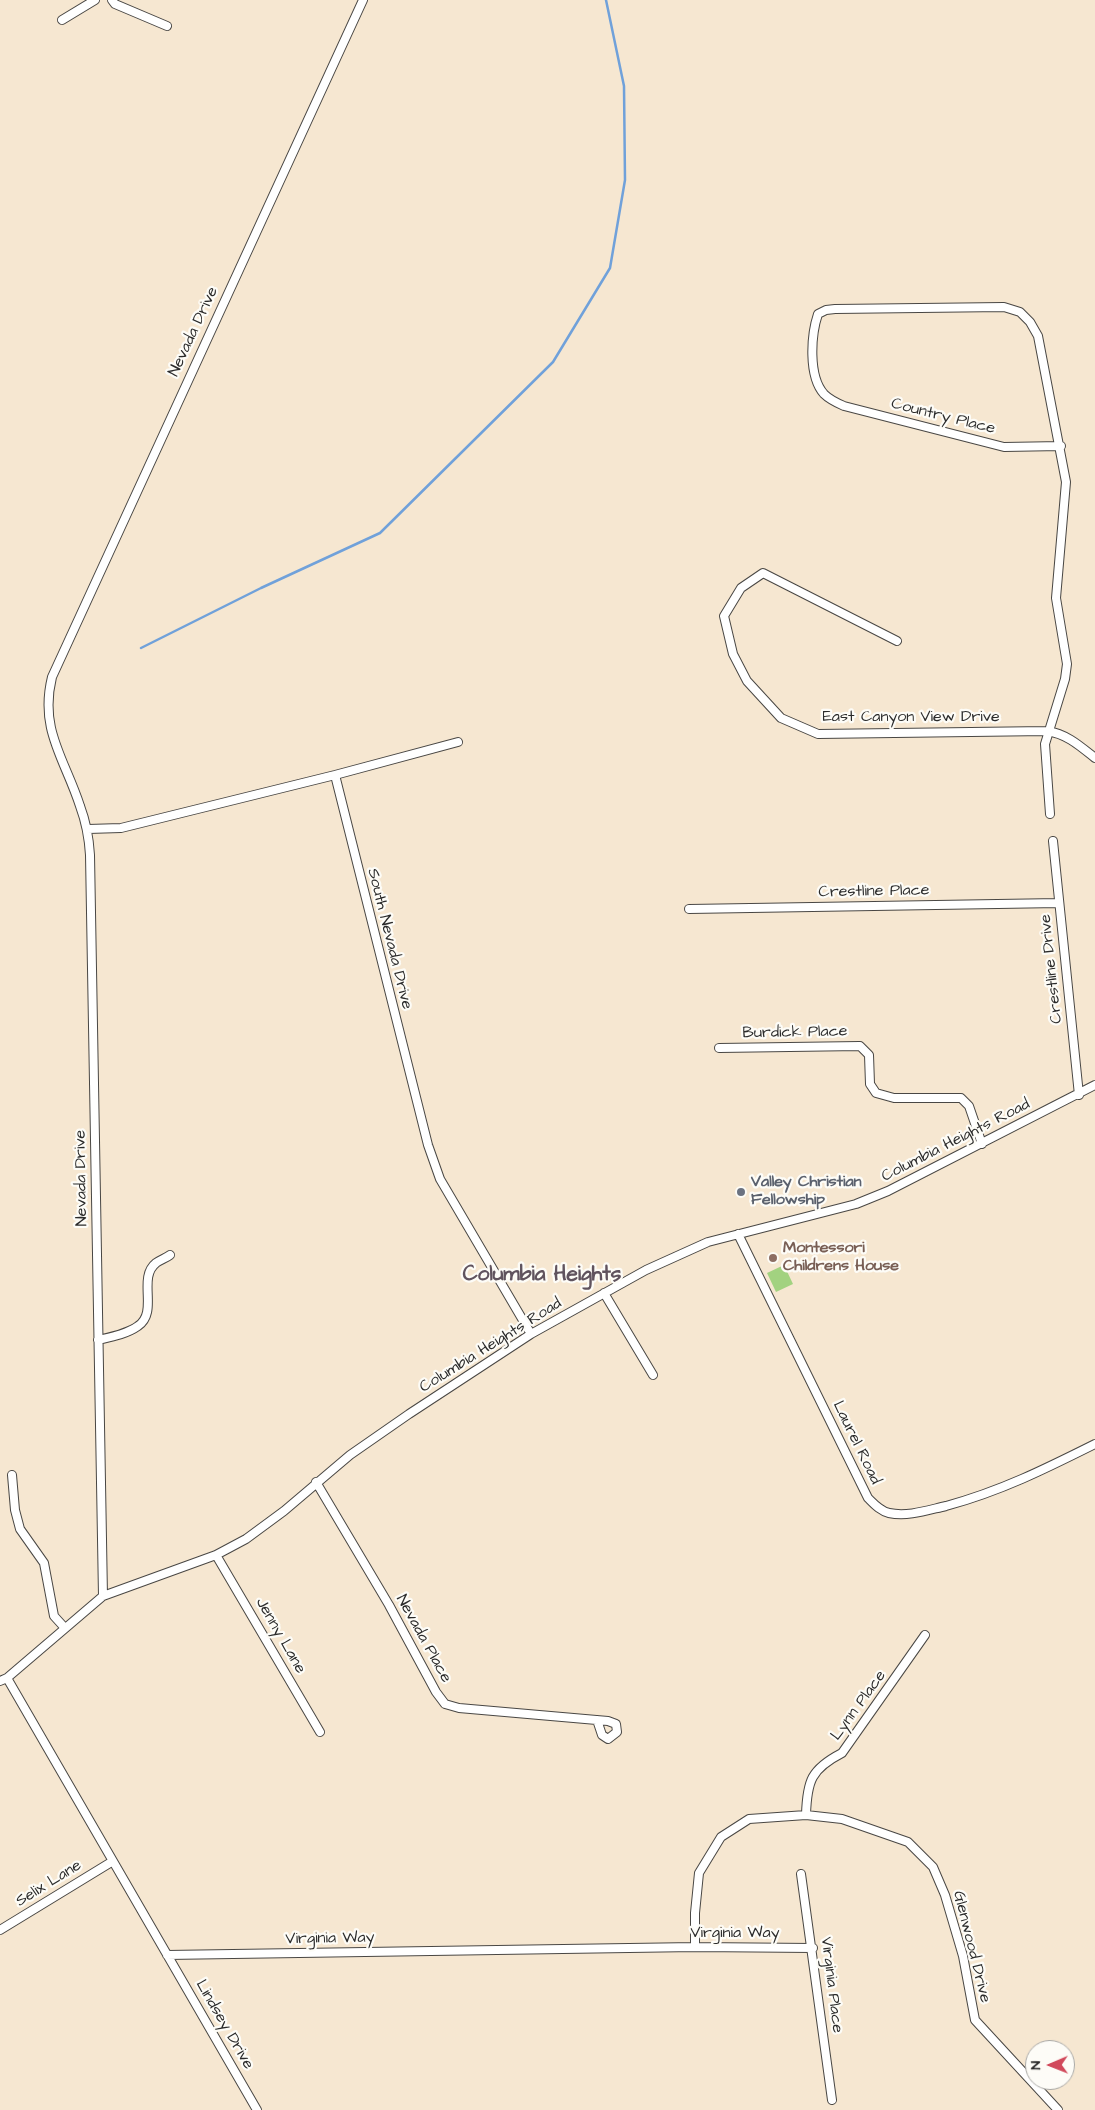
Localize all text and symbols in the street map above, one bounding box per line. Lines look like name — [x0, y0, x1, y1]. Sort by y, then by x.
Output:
street label: Nevada Drive — [165, 284, 223, 380]
street label: Country Place — [889, 395, 997, 439]
street label: East Canyon View Drive — [822, 708, 1000, 728]
street label: South Nevada Drive — [362, 866, 416, 1012]
street label: Crestline Place — [818, 881, 930, 903]
street label: Crestline Drive — [1037, 913, 1067, 1025]
street label: Burdick Place — [742, 1022, 848, 1044]
street label: Columbia Heights Road — [879, 1095, 1033, 1187]
street label: Nevada Drive — [72, 1130, 92, 1226]
place label: Valley Christian Fellowship — [751, 1173, 862, 1211]
marker: Valley Christian Fellowship — [735, 1186, 747, 1198]
place label: Montessori Childrens House — [783, 1239, 899, 1277]
marker: Montessori Childrens House — [767, 1252, 779, 1264]
district label: Columbia Heights — [463, 1263, 621, 1289]
street label: Columbia Heights Road — [416, 1294, 566, 1398]
street label: Laurel Road — [828, 1398, 884, 1488]
street label: Nevada Place — [391, 1592, 455, 1686]
street label: Jenny Lane — [251, 1595, 309, 1677]
street label: Lynn Place — [827, 1667, 891, 1745]
street label: Selix Lane — [13, 1856, 85, 1912]
street label: Glenwood Drive — [948, 1889, 994, 2005]
street label: Virginia Way — [691, 1924, 779, 1944]
street label: Virginia Way — [285, 1929, 375, 1949]
street label: Virginia Place — [816, 1936, 846, 2034]
street label: Lindsey Drive — [191, 1977, 257, 2073]
north arrow — [1025, 2040, 1075, 2090]
text: N — [1026, 2061, 1046, 2070]

